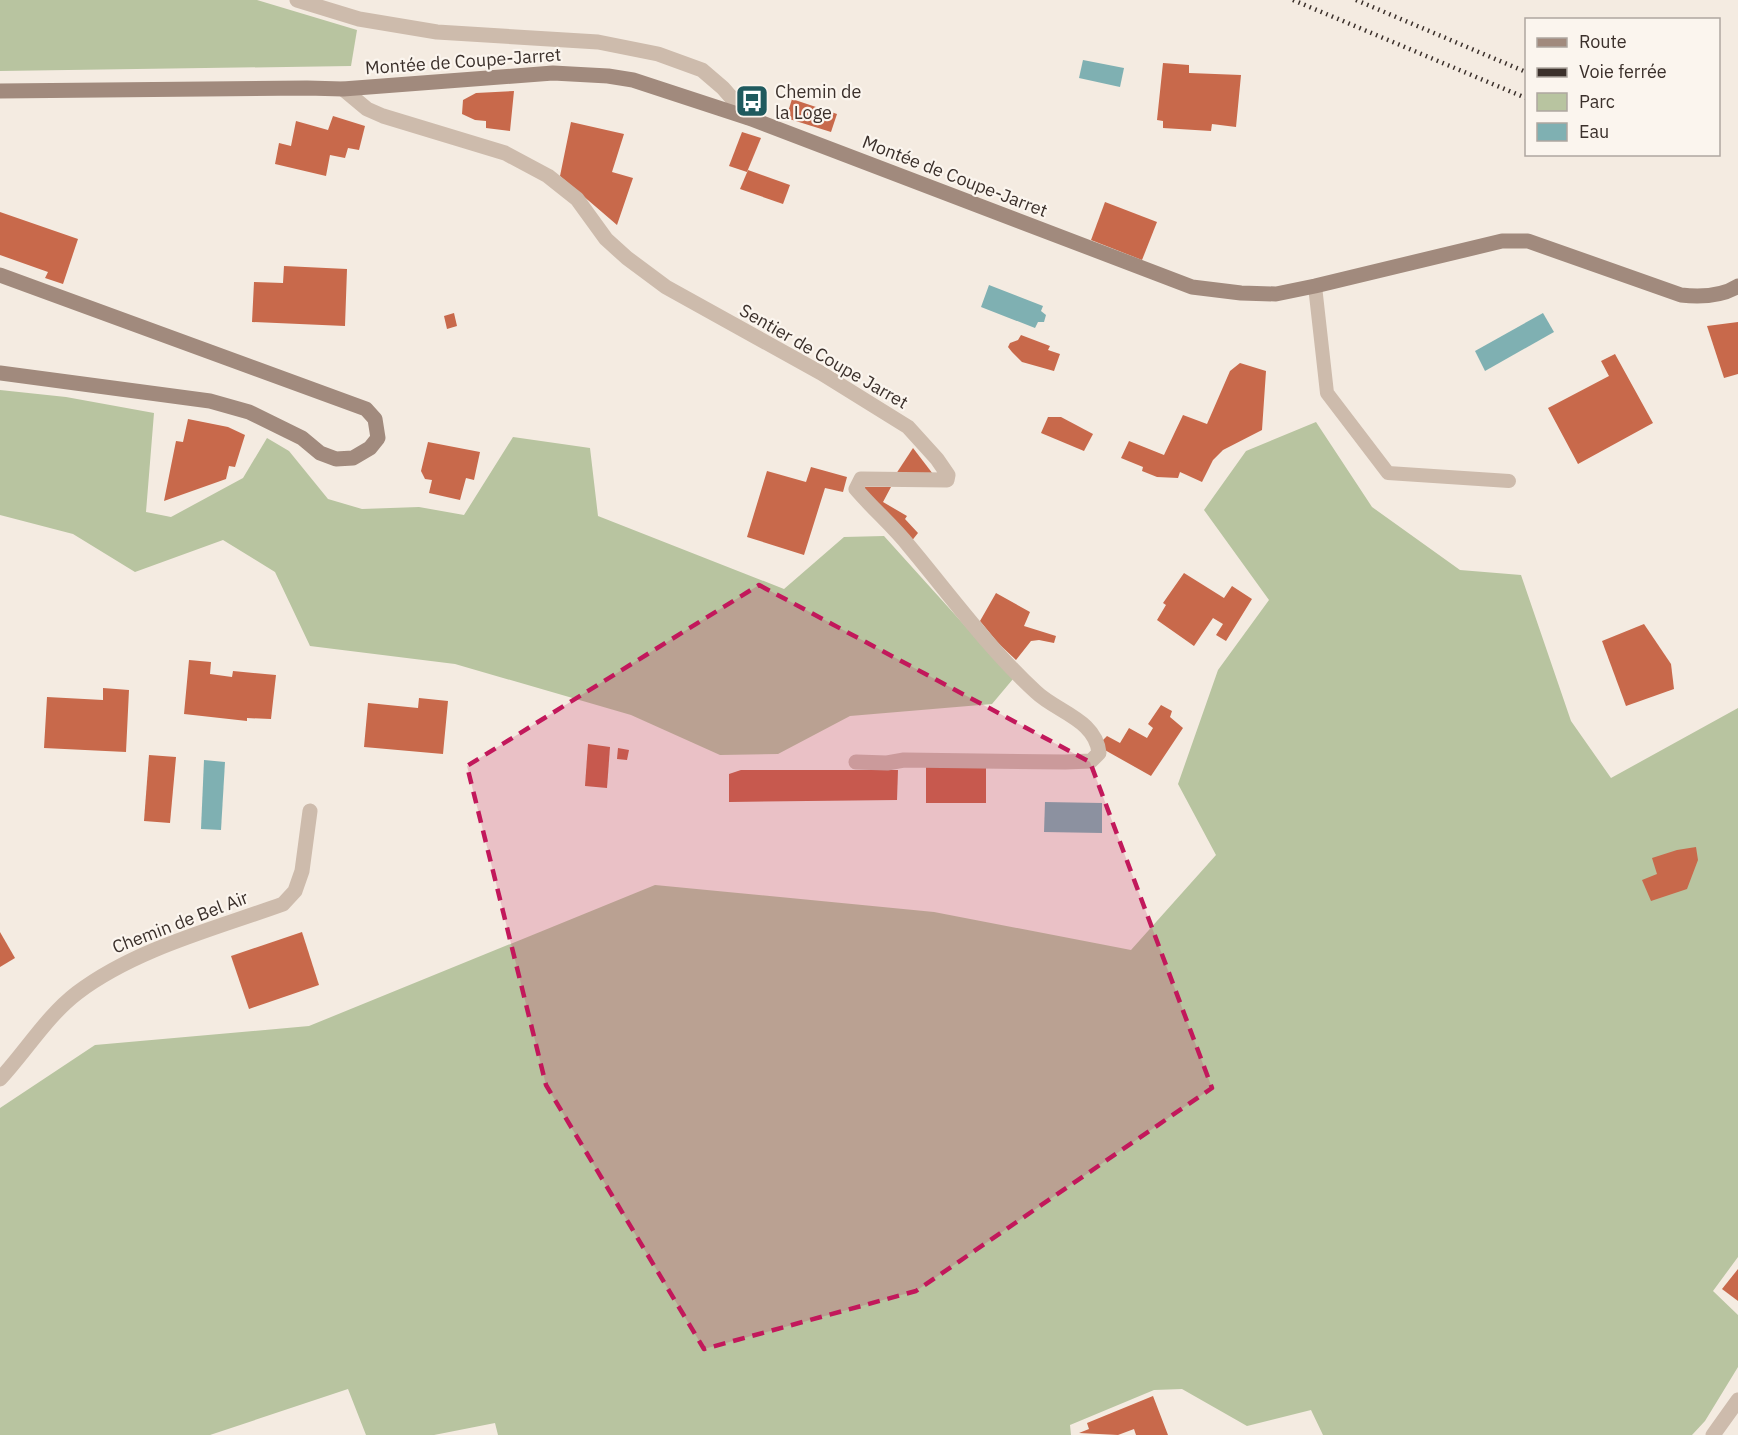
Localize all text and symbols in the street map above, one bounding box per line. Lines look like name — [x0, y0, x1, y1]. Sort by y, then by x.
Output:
legend — [1525, 18, 1720, 156]
text: Route — [1579, 30, 1627, 53]
street label: Montée de Coupe-Jarret — [364, 43, 562, 79]
text: Voie ferrée — [1579, 60, 1667, 83]
place label: Chemin de la Loge — [775, 80, 861, 124]
bus stop icon: Chemin de la Loge — [734, 83, 770, 119]
text: Parc — [1579, 90, 1615, 113]
text: Eau — [1579, 120, 1609, 143]
street label: Montée de Coupe-Jarret — [859, 130, 1051, 222]
street label: Sentier de Coupe Jarret — [736, 298, 912, 414]
street label: Chemin de Bel Air — [109, 885, 252, 959]

